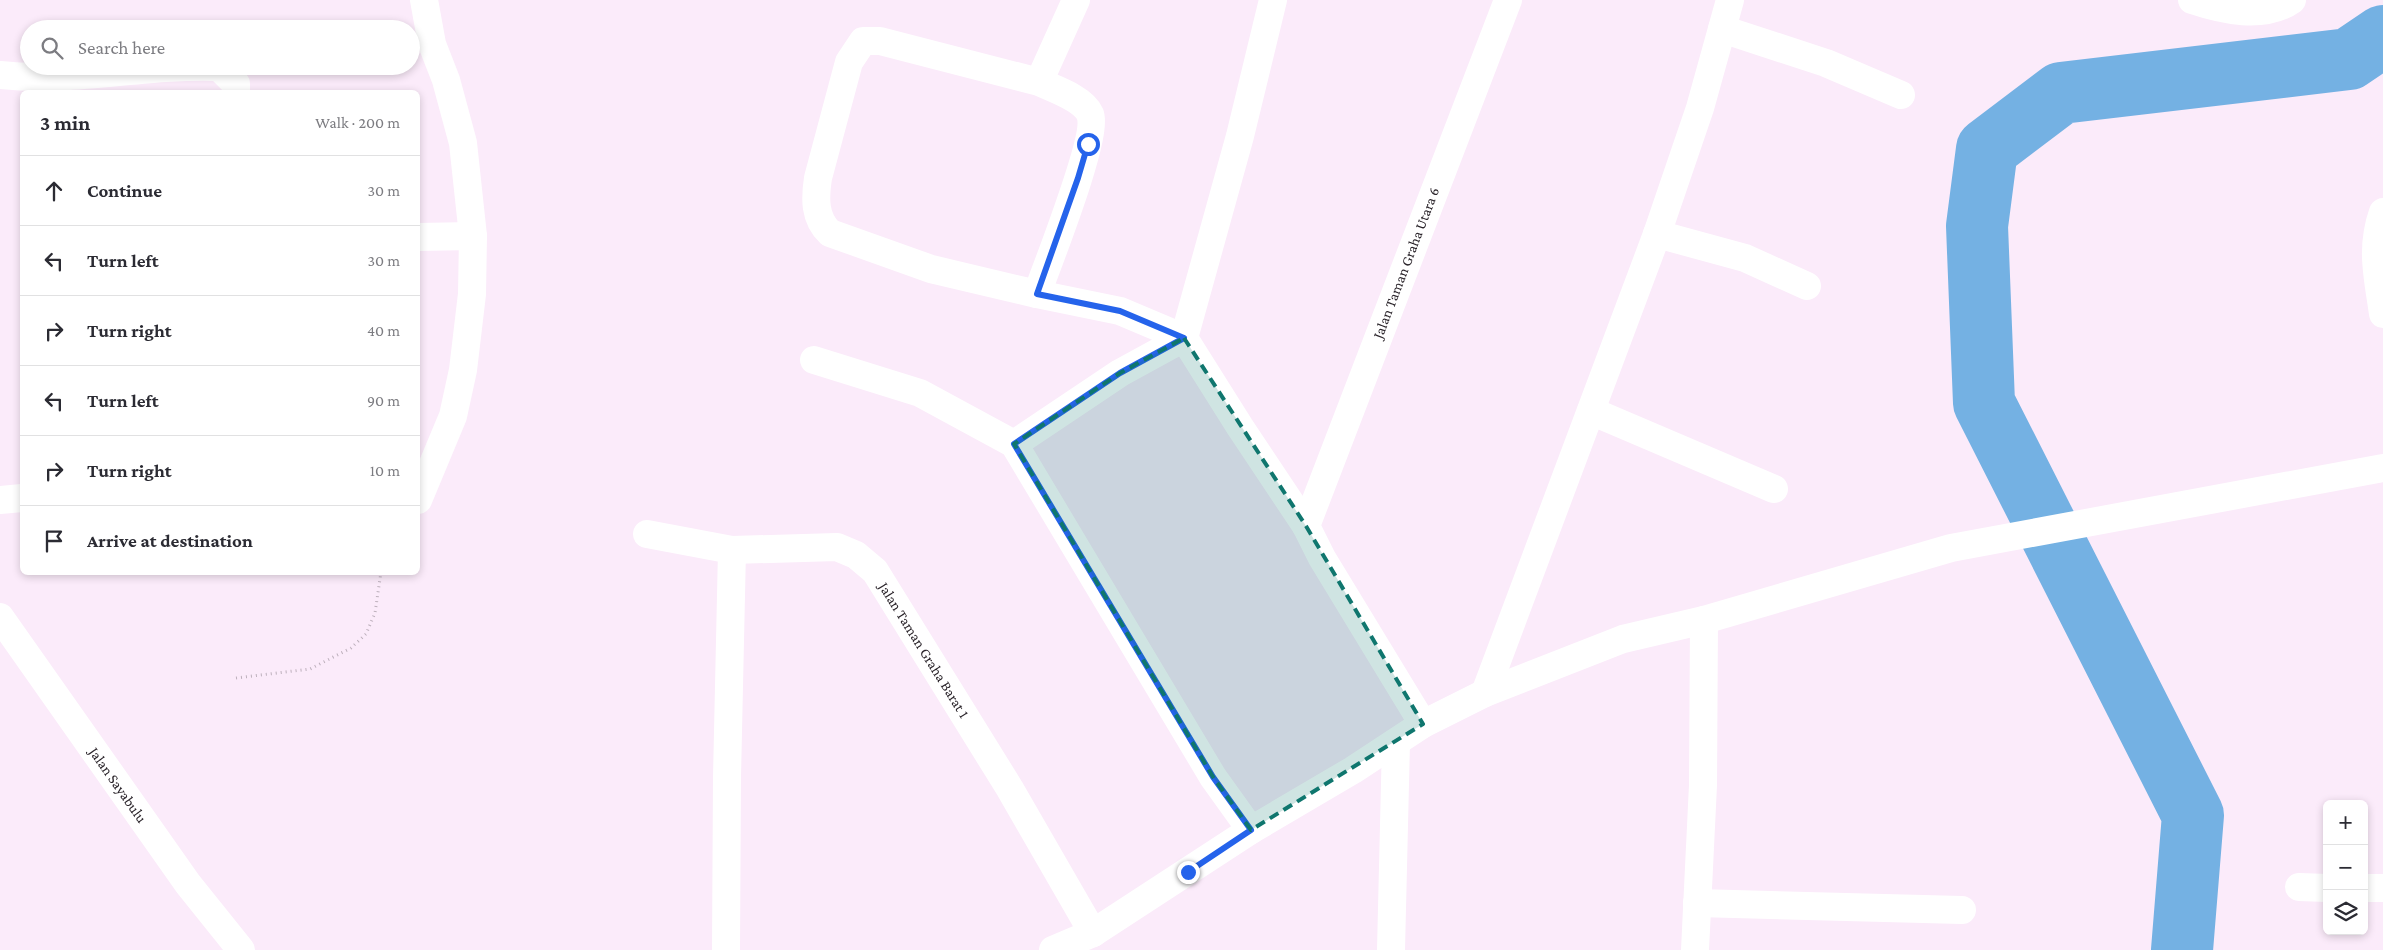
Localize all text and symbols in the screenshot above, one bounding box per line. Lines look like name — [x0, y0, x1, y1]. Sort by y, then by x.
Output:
search box — [20, 20, 420, 75]
icon: search — [38, 34, 66, 62]
text: Search here — [78, 37, 165, 58]
text: 3 min — [40, 111, 90, 135]
text: Walk · 200 m — [315, 114, 400, 131]
route start — [1077, 133, 1100, 156]
icon: ahead — [40, 177, 68, 205]
text: Continue — [87, 180, 162, 201]
text: 30 m — [368, 182, 400, 199]
street label: Jalan Taman Graha Utara 6 — [1369, 185, 1443, 343]
icon: left — [40, 247, 68, 275]
text: Turn left — [87, 250, 159, 271]
text: 30 m — [368, 252, 400, 269]
icon: right — [40, 317, 68, 345]
text: Turn right — [87, 320, 172, 341]
text: 40 m — [367, 322, 400, 339]
icon: left — [40, 387, 68, 415]
text: Turn left — [87, 390, 159, 411]
text: 90 m — [367, 392, 400, 409]
icon: right — [40, 457, 68, 485]
text: Turn right — [87, 460, 172, 481]
text: 10 m — [370, 462, 400, 479]
icon: arrive — [40, 527, 68, 555]
text: Arrive at destination — [87, 530, 253, 551]
street label: Jalan Taman Graha Barat 1 — [874, 578, 972, 721]
street label: Jalan Sayabulu — [84, 743, 150, 826]
map controls — [2323, 800, 2368, 935]
button: + — [2323, 800, 2368, 845]
button: − — [2323, 845, 2368, 890]
route end — [1177, 861, 1200, 884]
button: layers — [2323, 890, 2368, 935]

